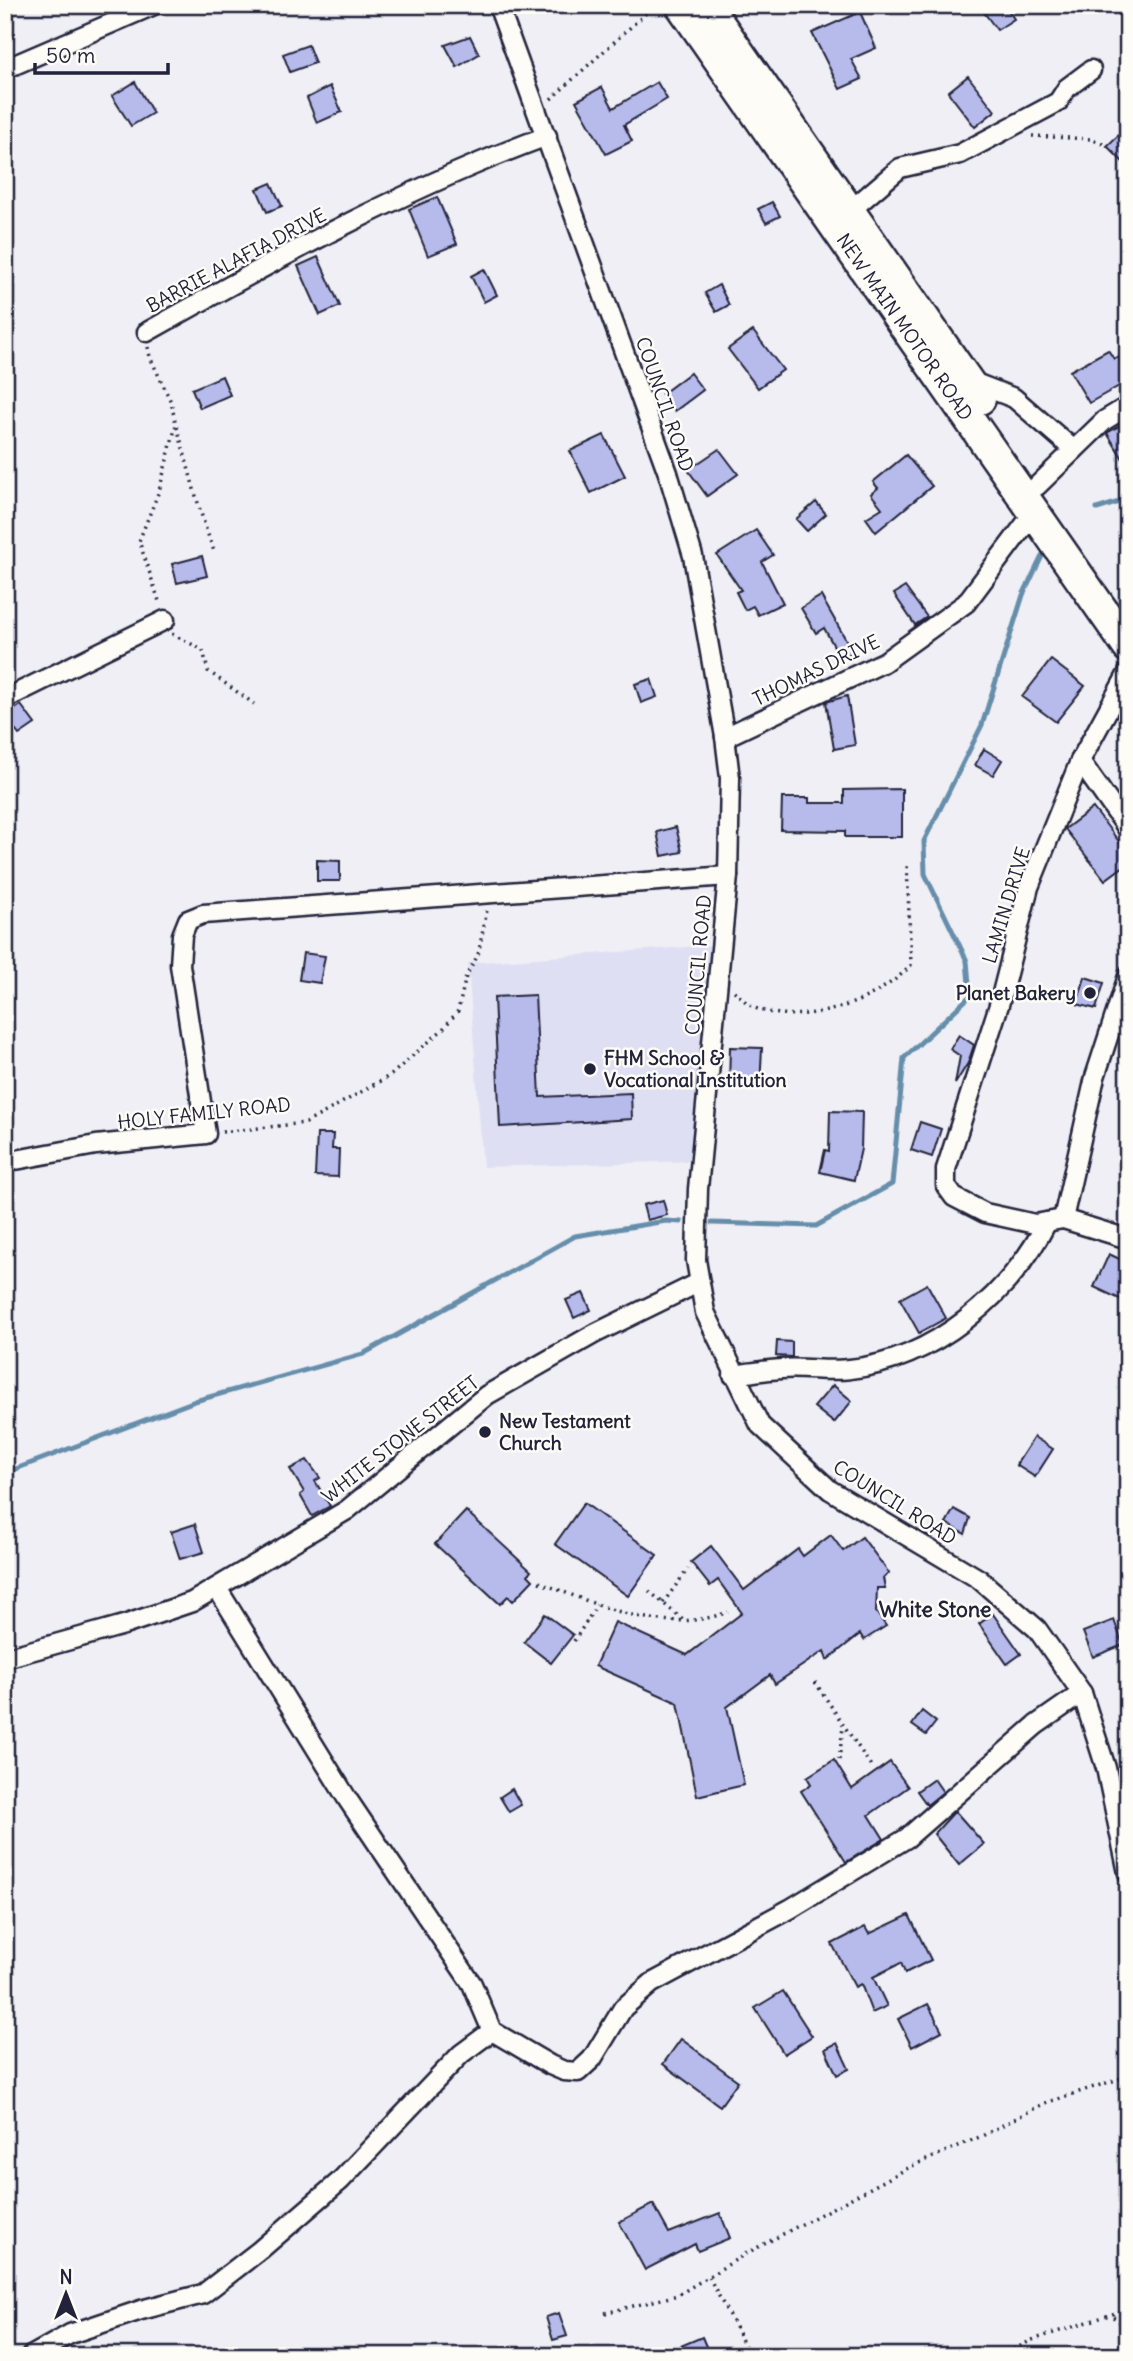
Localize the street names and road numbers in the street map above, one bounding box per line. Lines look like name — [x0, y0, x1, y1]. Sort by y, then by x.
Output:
street label: BARRIE ALAFIA DRIVE — [142, 202, 330, 318]
street label: NEW MAIN MOTOR ROAD — [832, 229, 978, 425]
street label: COUNCIL ROAD — [631, 333, 699, 475]
street label: THOMAS DRIVE — [749, 629, 883, 711]
street label: LAMIN DRIVE — [977, 844, 1035, 966]
street label: COUNCIL ROAD — [680, 894, 716, 1036]
street label: HOLY FAMILY ROAD — [116, 1092, 292, 1134]
street label: WHITE STONE STREET — [317, 1370, 484, 1508]
street label: COUNCIL ROAD — [829, 1454, 961, 1550]

